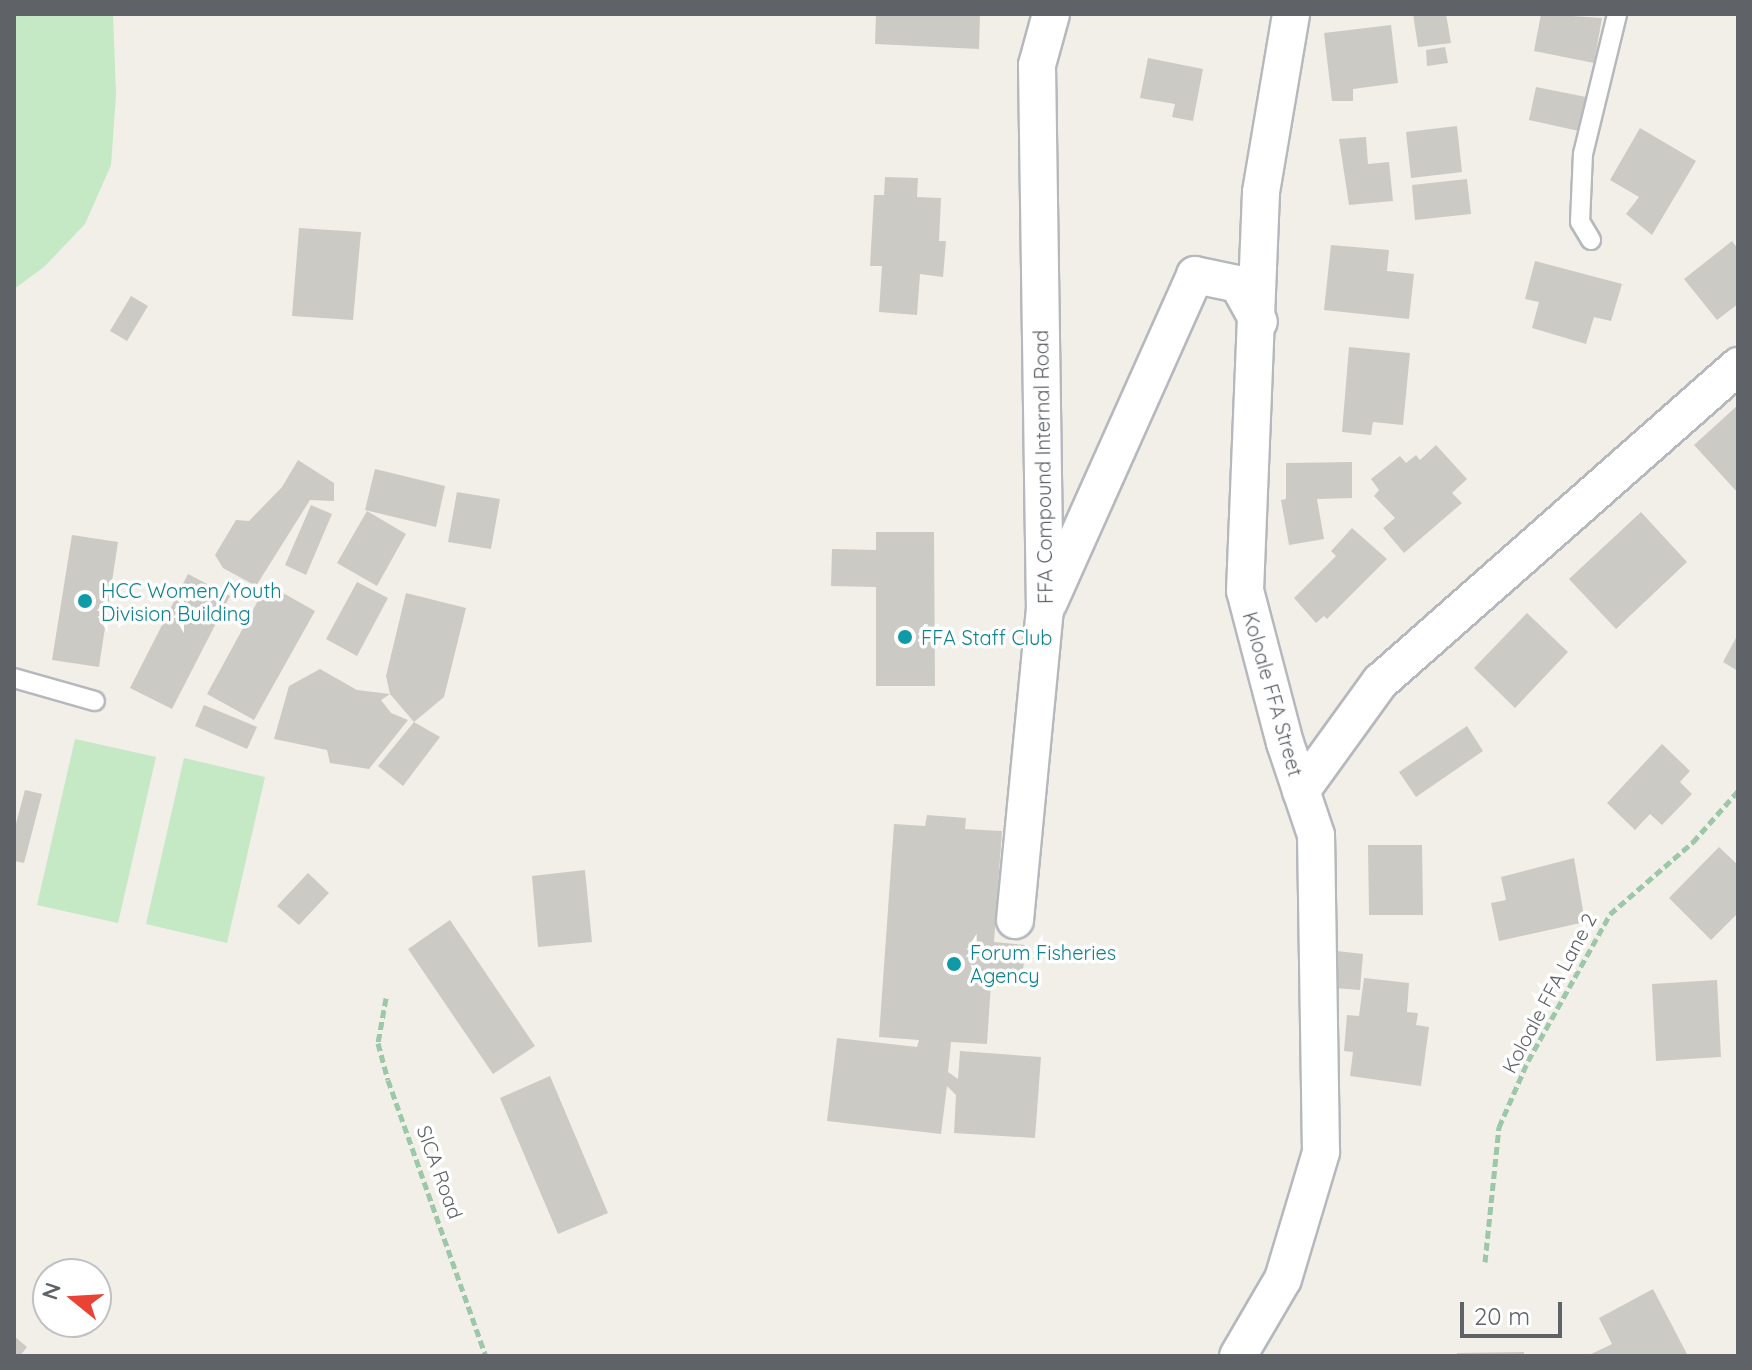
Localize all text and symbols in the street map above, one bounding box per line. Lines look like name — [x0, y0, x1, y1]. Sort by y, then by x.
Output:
street label: FFA Compound Internal Road — [1029, 330, 1057, 604]
place label: HCC Women/Youth Division Building — [101, 578, 282, 625]
marker: HCC Women/Youth Division Building — [76, 592, 94, 610]
street label: Koloale FFA Street — [1238, 609, 1308, 779]
place label: FFA Staff Club — [921, 625, 1052, 649]
marker: FFA Staff Club — [896, 628, 914, 646]
street label: Koloale FFA Lane 2 — [1497, 909, 1601, 1077]
place label: Forum Fisheries Agency — [970, 940, 1116, 987]
marker: Forum Fisheries Agency — [945, 955, 963, 973]
street label: SICA Road — [412, 1122, 468, 1222]
north arrow — [32, 1258, 112, 1338]
text: N — [35, 1279, 67, 1303]
scale bar — [1464, 1286, 1566, 1336]
text: 20 m — [1474, 1301, 1530, 1331]

